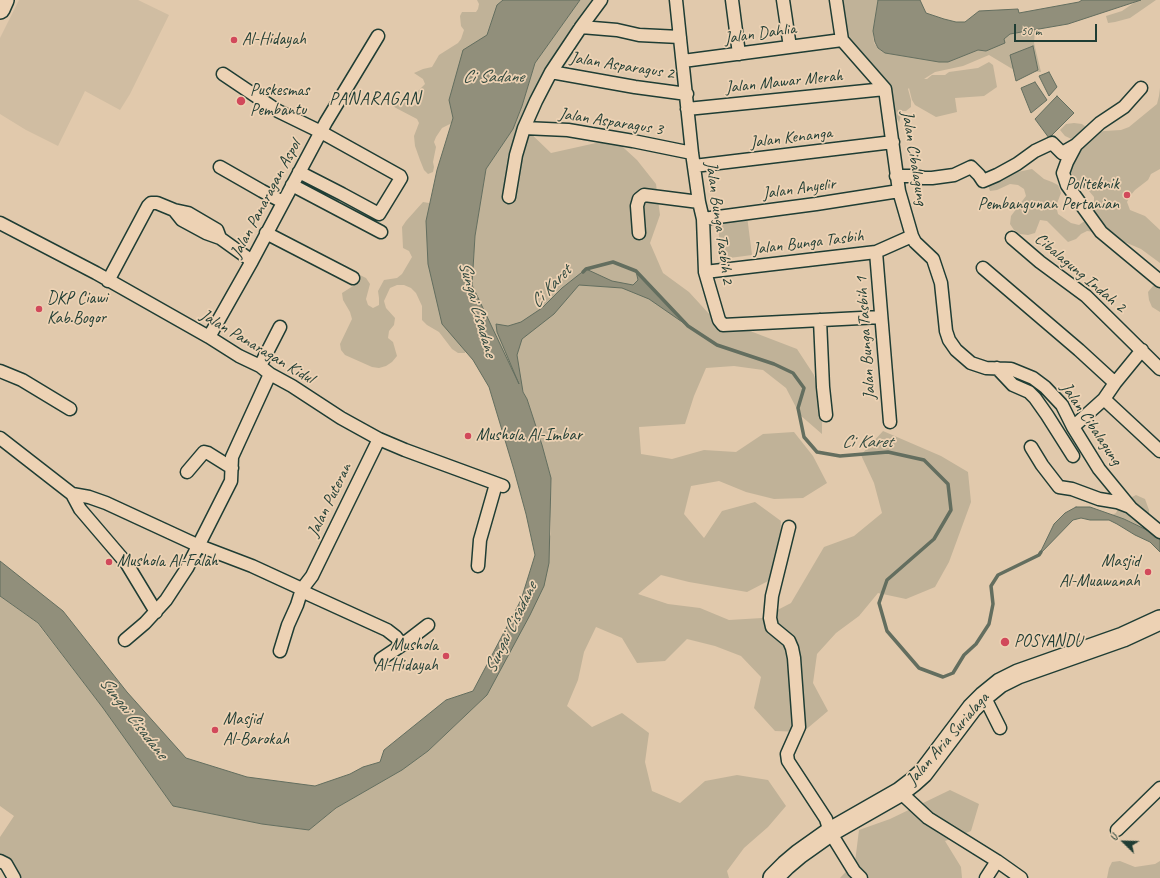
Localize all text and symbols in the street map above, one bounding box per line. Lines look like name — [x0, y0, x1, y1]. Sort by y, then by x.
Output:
scale bar — [1016, 16, 1099, 42]
street label: Jalan Dahlia — [723, 19, 797, 49]
text: 50 m — [1021, 23, 1041, 39]
place label: Al-Hidayah — [242, 30, 306, 50]
marker: Al-Hidayah — [229, 35, 239, 45]
street label: Jalan Asparagus 2 — [569, 48, 675, 84]
water label: Ci Sadane — [463, 66, 523, 88]
street label: Jalan Mawar Merah — [724, 66, 844, 98]
place label: Puskesmas Pembantu — [250, 81, 309, 121]
district label: PANARAGAN — [330, 88, 420, 110]
marker: Puskesmas Pembantu — [235, 95, 247, 107]
street label: Jalan Asparagus 3 — [558, 104, 664, 140]
street label: Jalan Cibalagung — [896, 109, 932, 207]
street label: Jalan Kenanga — [749, 123, 833, 153]
street label: Jalan Panaragan Aspol — [226, 136, 306, 262]
street label: Jalan Bunga Tasbih 2 — [700, 161, 738, 285]
street label: Jalan Anyelir — [761, 174, 837, 204]
place label: Politeknik Pembangunan Pertanian — [978, 175, 1119, 215]
marker: Politeknik Pembangunan Pertanian — [1122, 190, 1132, 200]
street label: Jalan Bunga Tasbih — [751, 226, 865, 260]
street label: Cibalagung Indah 2 — [1030, 229, 1130, 317]
water label: Sungai Cisadane — [453, 259, 501, 359]
water label: Ci Karet — [526, 261, 576, 313]
street label: Jalan Bunga Tasbih 1 — [852, 276, 880, 400]
place label: DKP Ciawi Kab.Bogor — [47, 289, 107, 329]
marker: DKP Ciawi Kab.Bogor — [34, 304, 44, 314]
street label: Jalan Panaragan Kidul — [196, 305, 318, 389]
street label: Jalan Cibalagung — [1056, 379, 1126, 469]
place label: Mushola Al-Imbar — [476, 426, 582, 446]
marker: Mushola Al-Imbar — [463, 431, 473, 441]
water label: Ci Karet — [842, 431, 892, 453]
street label: Jalan Puteran — [303, 460, 357, 540]
place label: Mushola Al-Falah — [117, 552, 218, 572]
place label: Masjid Al-Muawanah — [1059, 552, 1140, 592]
marker: Mushola Al-Falah — [104, 557, 114, 567]
marker: Masjid Al-Muawanah — [1143, 567, 1153, 577]
water label: Sungai Cisadane — [480, 579, 542, 677]
place label: POSYANDU — [1014, 632, 1082, 652]
place label: Mushola Al-Hidayah — [374, 636, 438, 676]
marker: POSYANDU — [999, 636, 1011, 648]
marker: Mushola Al-Hidayah — [441, 651, 451, 661]
water label: Sungai Cisadane — [94, 673, 172, 763]
street label: Jalan Aria Surialaga — [902, 688, 994, 790]
place label: Masjid Al-Barokah — [223, 710, 289, 750]
marker: Masjid Al-Barokah — [210, 725, 220, 735]
north arrow — [1104, 822, 1144, 862]
text: U — [1105, 832, 1120, 842]

